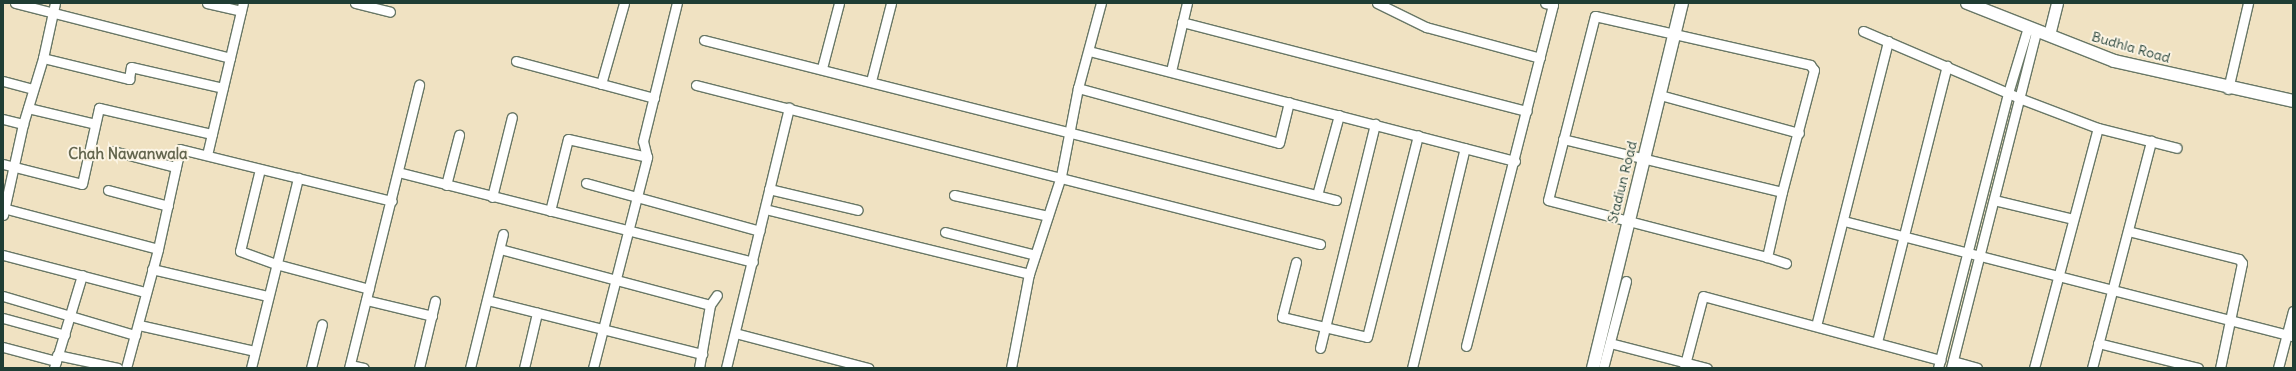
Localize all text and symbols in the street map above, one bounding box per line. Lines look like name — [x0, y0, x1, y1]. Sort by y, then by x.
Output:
street label: Budhla Road — [2090, 28, 2172, 66]
street label: Stadiun Road — [1604, 139, 1640, 225]
district label: Chah Nawanwala — [68, 145, 188, 163]

